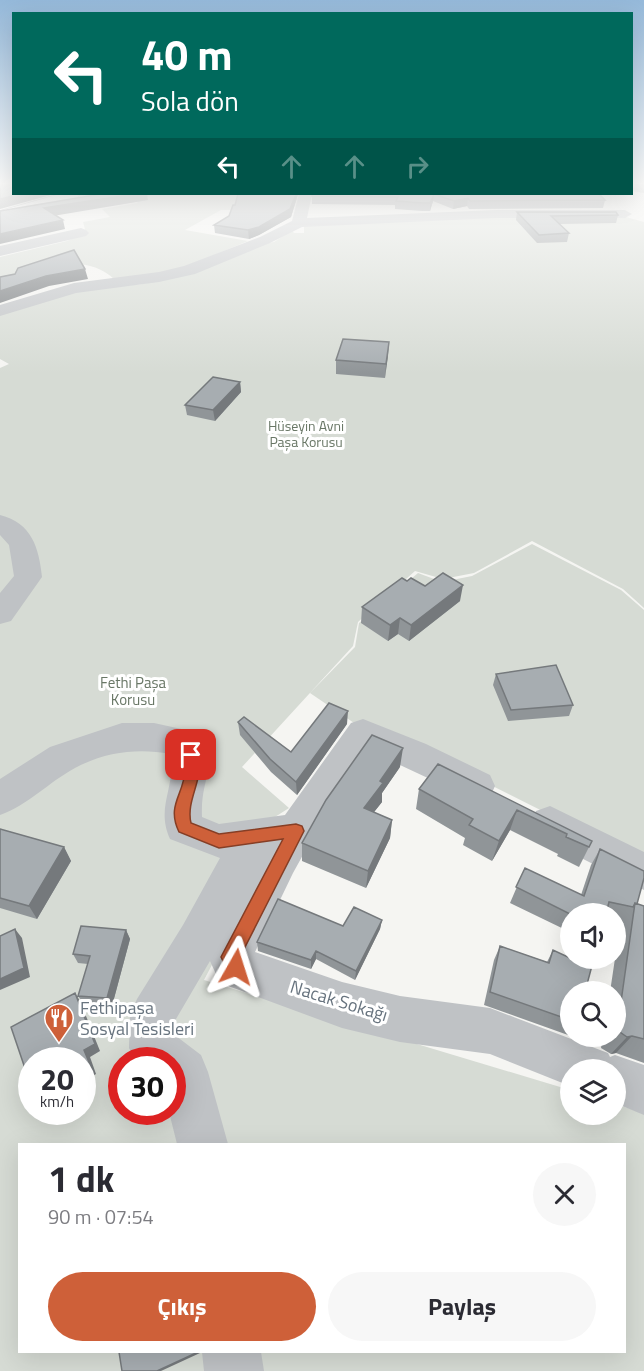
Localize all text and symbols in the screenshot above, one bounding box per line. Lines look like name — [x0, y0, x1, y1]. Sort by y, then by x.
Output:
text: 40 m — [141, 22, 233, 86]
icon: left — [42, 36, 120, 114]
text: Sola dön — [141, 80, 239, 121]
icon: left — [212, 150, 245, 183]
icon: ahead — [275, 150, 308, 183]
icon: ahead — [338, 150, 371, 183]
icon: right — [401, 150, 434, 183]
park label: Hüseyin Avni Paşa Korusu — [268, 415, 344, 452]
park label: Fethi Paşa Korusu — [100, 671, 166, 711]
pin — [165, 729, 216, 780]
icon: arrive — [174, 738, 207, 771]
map controls — [560, 903, 626, 1125]
button: sound — [560, 903, 626, 969]
position arrow — [204, 935, 268, 999]
street label: Nacak Sokağı — [287, 973, 391, 1028]
button: search — [560, 981, 626, 1047]
place label: Fethipaşa Sosyal Tesisleri — [80, 994, 194, 1042]
restaurant icon: Fethipaşa Sosyal Tesisleri — [43, 1002, 75, 1044]
speed limit sign: 30 — [108, 1047, 186, 1125]
text: 20 — [40, 1056, 74, 1102]
button: layers — [560, 1059, 626, 1125]
text: km/h — [40, 1090, 74, 1113]
text: 1 dk — [48, 1151, 114, 1206]
button: close — [533, 1163, 596, 1226]
text: 90 m · 07:54 — [48, 1201, 154, 1232]
button: Çıkış — [48, 1272, 316, 1341]
button: Paylaş — [328, 1272, 596, 1341]

